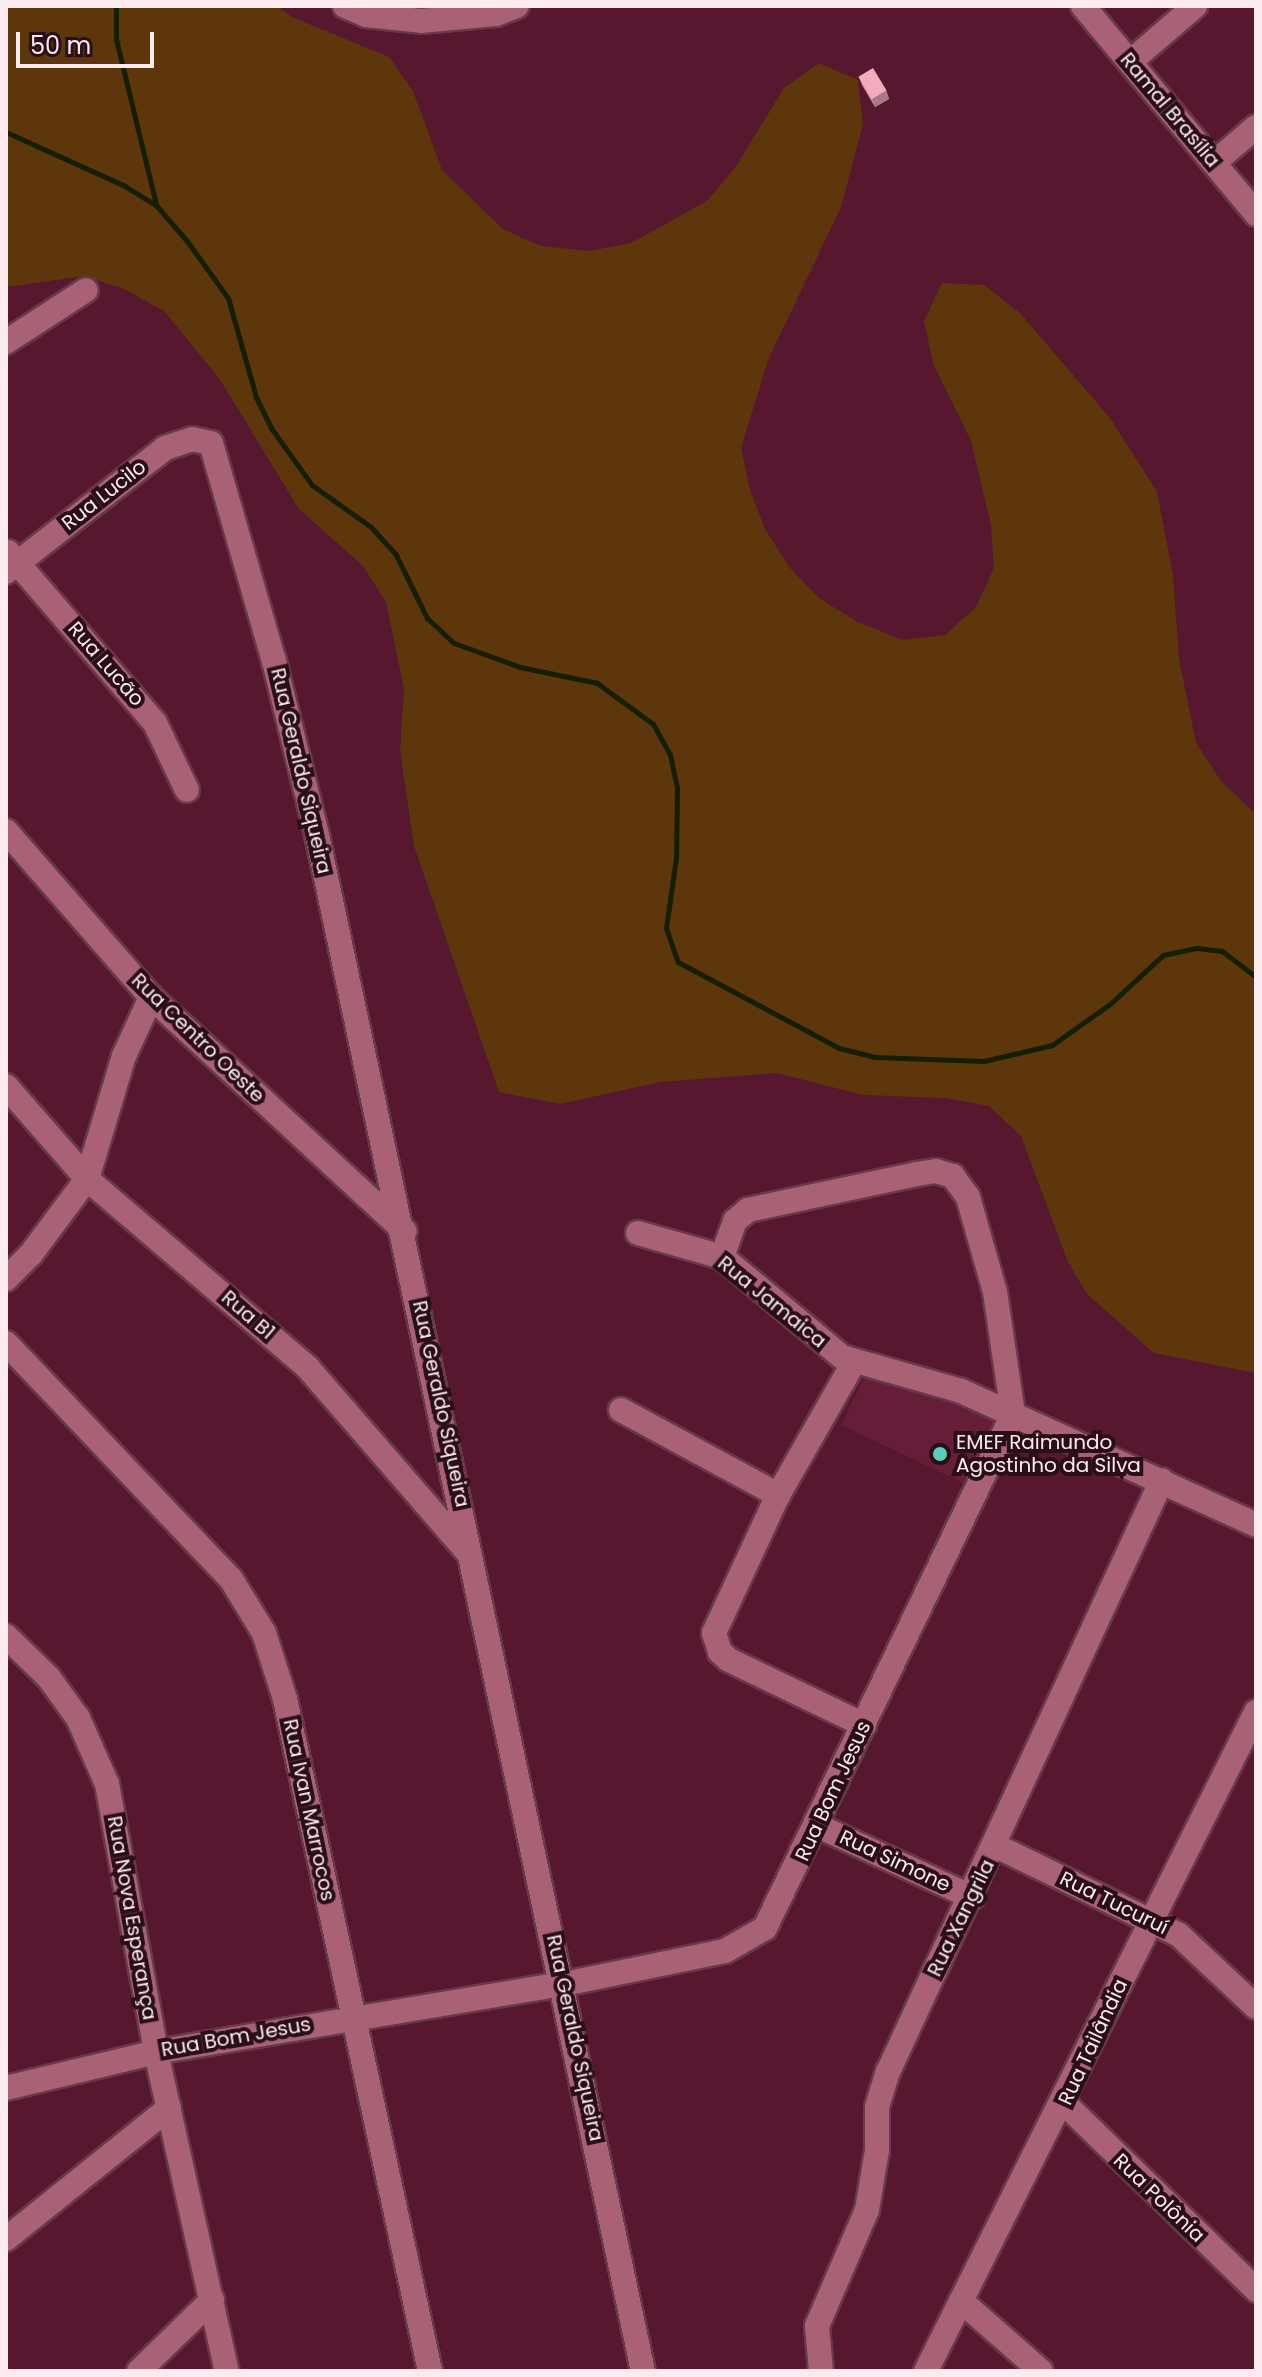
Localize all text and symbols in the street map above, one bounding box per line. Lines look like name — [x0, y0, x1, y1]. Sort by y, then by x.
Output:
scale bar — [20, 16, 158, 66]
text: 50 m — [30, 29, 91, 62]
street label: Ramal Brasília — [1115, 48, 1225, 172]
street label: Rua Lucilo — [57, 455, 151, 535]
street label: Rua Lucão — [63, 617, 149, 711]
street label: Rua Geraldo Siqueira — [266, 666, 336, 876]
street label: Rua Centro Oeste — [127, 968, 269, 1108]
street label: Rua Jamaica — [713, 1251, 831, 1353]
street label: Rua B1 — [217, 1285, 279, 1345]
street label: Rua Geraldo Siqueira — [407, 1298, 475, 1510]
place label: EMEF Raimundo Agostinho da Silva — [956, 1430, 1141, 1477]
marker: EMEF Raimundo Agostinho da Silva — [931, 1445, 949, 1463]
street label: Rua Ivan Marrocos — [278, 1717, 340, 1903]
street label: Rua Bom Jesus — [790, 1717, 876, 1865]
street label: Rua Nova Esperança — [102, 1814, 162, 2022]
street label: Rua Simone — [836, 1825, 954, 1897]
street label: Rua Xangrila — [922, 1856, 1000, 1980]
street label: Rua Tucuruí — [1056, 1866, 1172, 1940]
street label: Rua Geraldo Siqueira — [541, 1932, 609, 2144]
street label: Rua Tailândia — [1053, 1975, 1133, 2109]
street label: Rua Bom Jesus — [159, 2012, 313, 2062]
street label: Rua Polônia — [1109, 2149, 1209, 2247]

